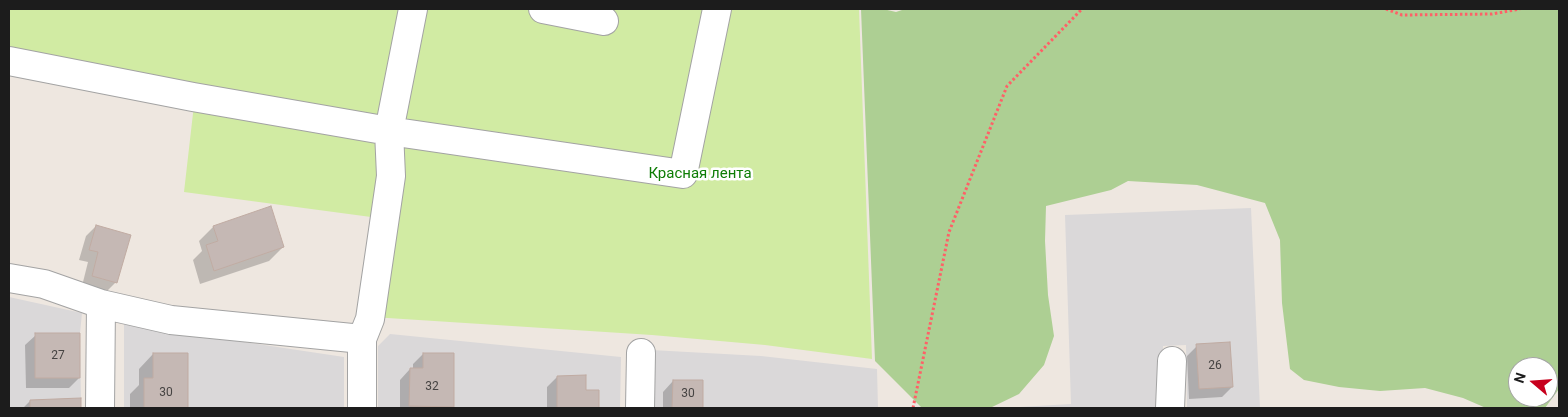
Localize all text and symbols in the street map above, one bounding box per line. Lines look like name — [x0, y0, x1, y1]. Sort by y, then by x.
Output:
park label: Красная лента — [648, 165, 752, 183]
house number: 27 — [51, 349, 65, 363]
north arrow — [1508, 357, 1558, 407]
house number: 26 — [1208, 359, 1222, 373]
text: N — [1511, 371, 1529, 385]
house number: 32 — [425, 380, 439, 394]
house number: 30 — [159, 386, 173, 400]
house number: 30 — [681, 387, 695, 401]

